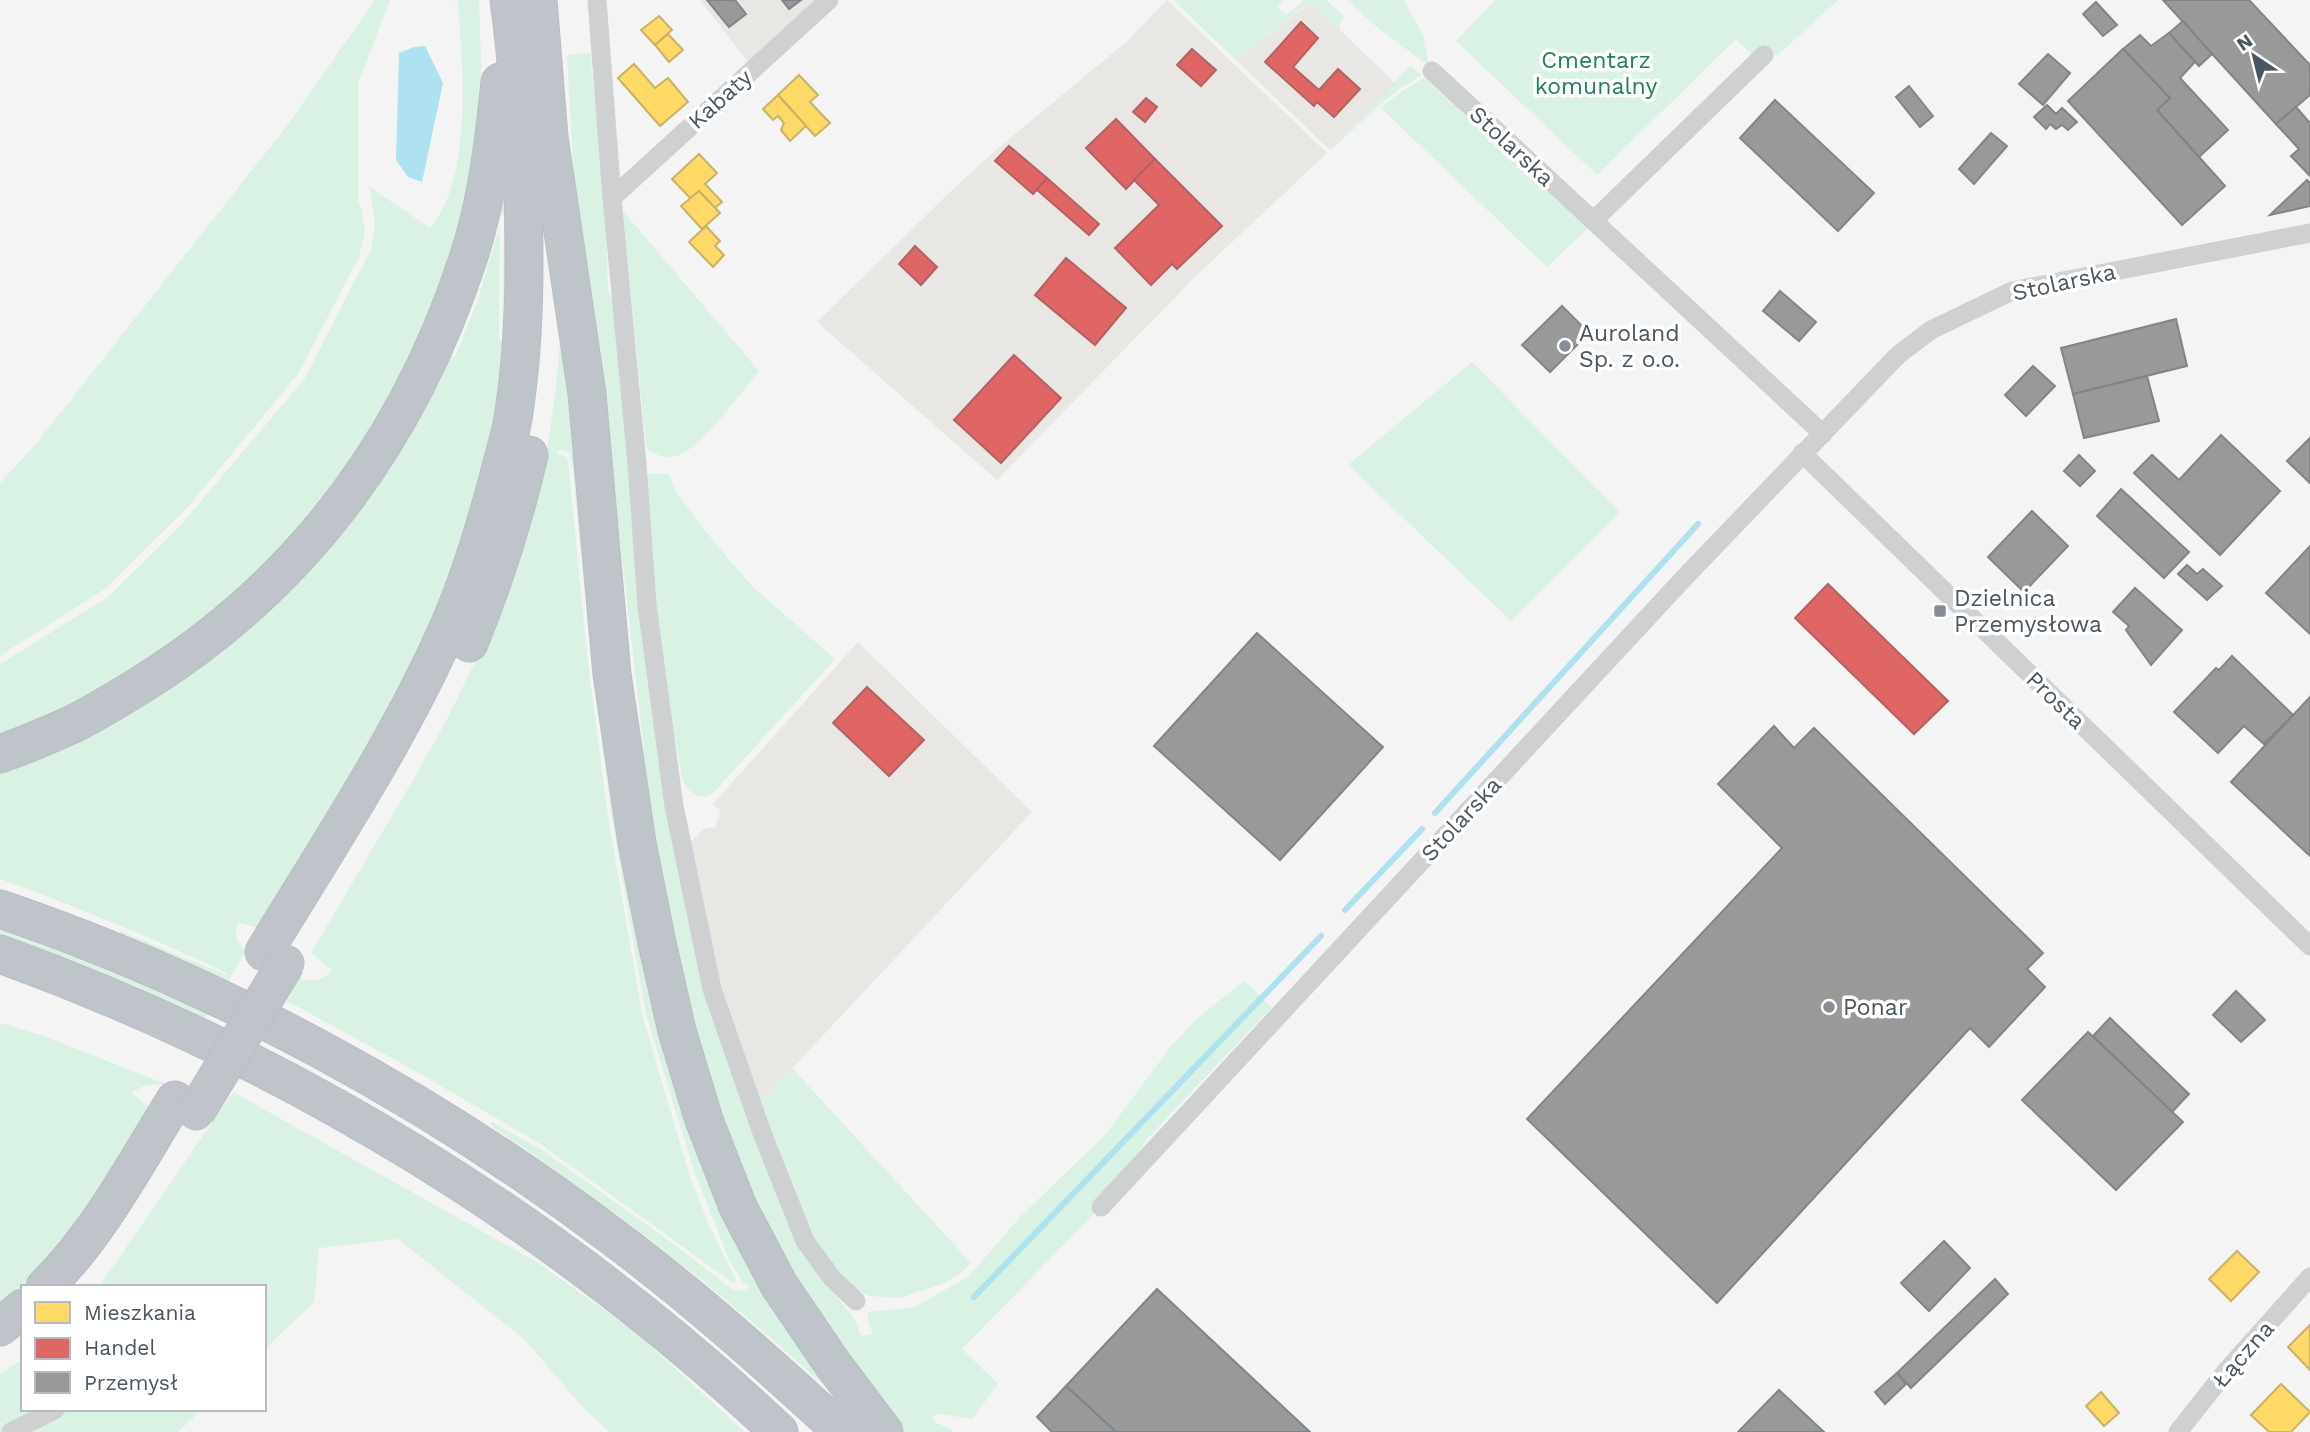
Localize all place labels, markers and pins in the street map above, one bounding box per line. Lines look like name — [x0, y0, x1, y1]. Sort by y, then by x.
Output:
place label: Auroland Sp. z o.o. — [1579, 320, 1680, 373]
marker: Auroland Sp. z o.o. — [1557, 338, 1573, 354]
place label: Dzielnica Przemysłowa — [1954, 585, 2102, 638]
marker: Dzielnica Przemysłowa — [1932, 603, 1948, 619]
place label: Ponar — [1843, 994, 1907, 1021]
marker: Ponar — [1821, 999, 1837, 1015]

